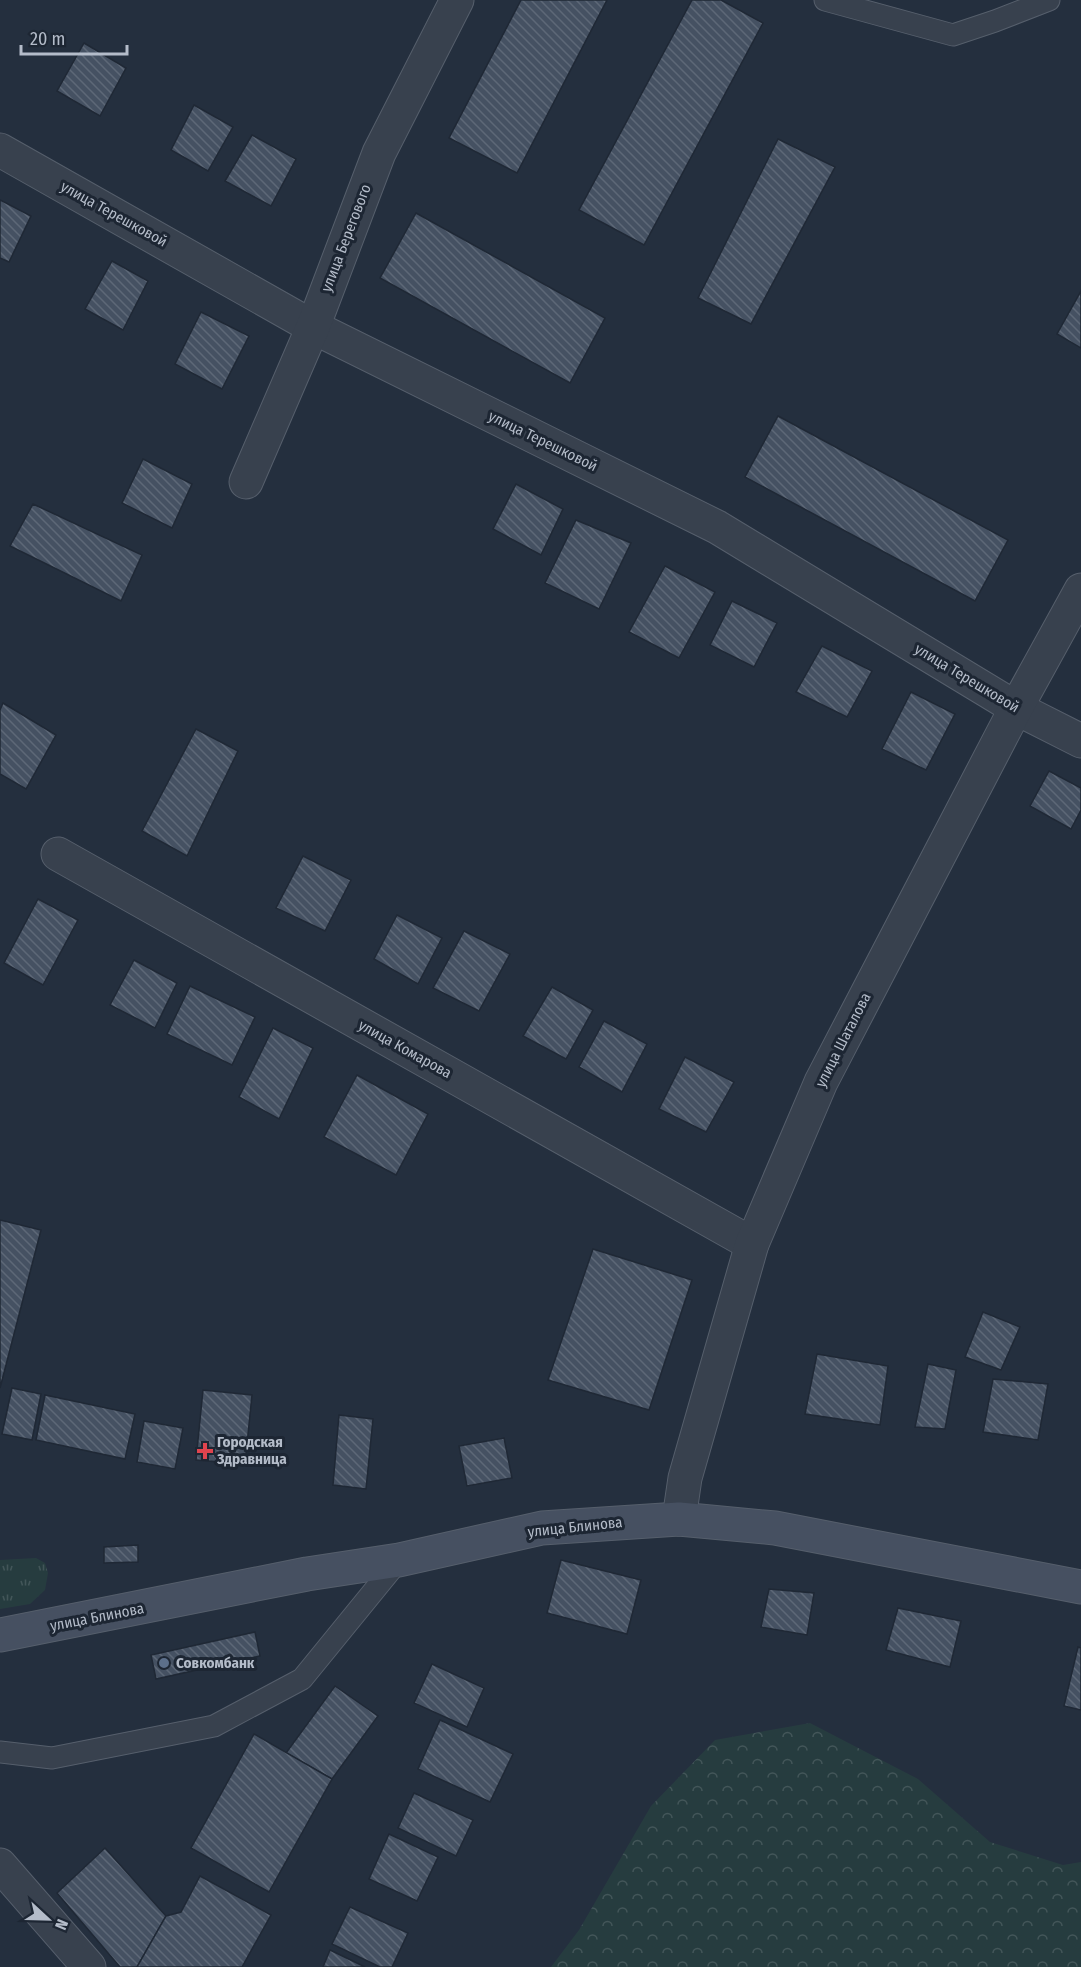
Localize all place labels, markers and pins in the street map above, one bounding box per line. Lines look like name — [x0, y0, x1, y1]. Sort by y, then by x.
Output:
place label: Городская Здравница — [216, 1433, 287, 1468]
marker: Городская Здравница — [198, 1444, 212, 1458]
place label: Совкомбанк — [176, 1654, 255, 1672]
marker: Совкомбанк — [157, 1656, 171, 1670]

